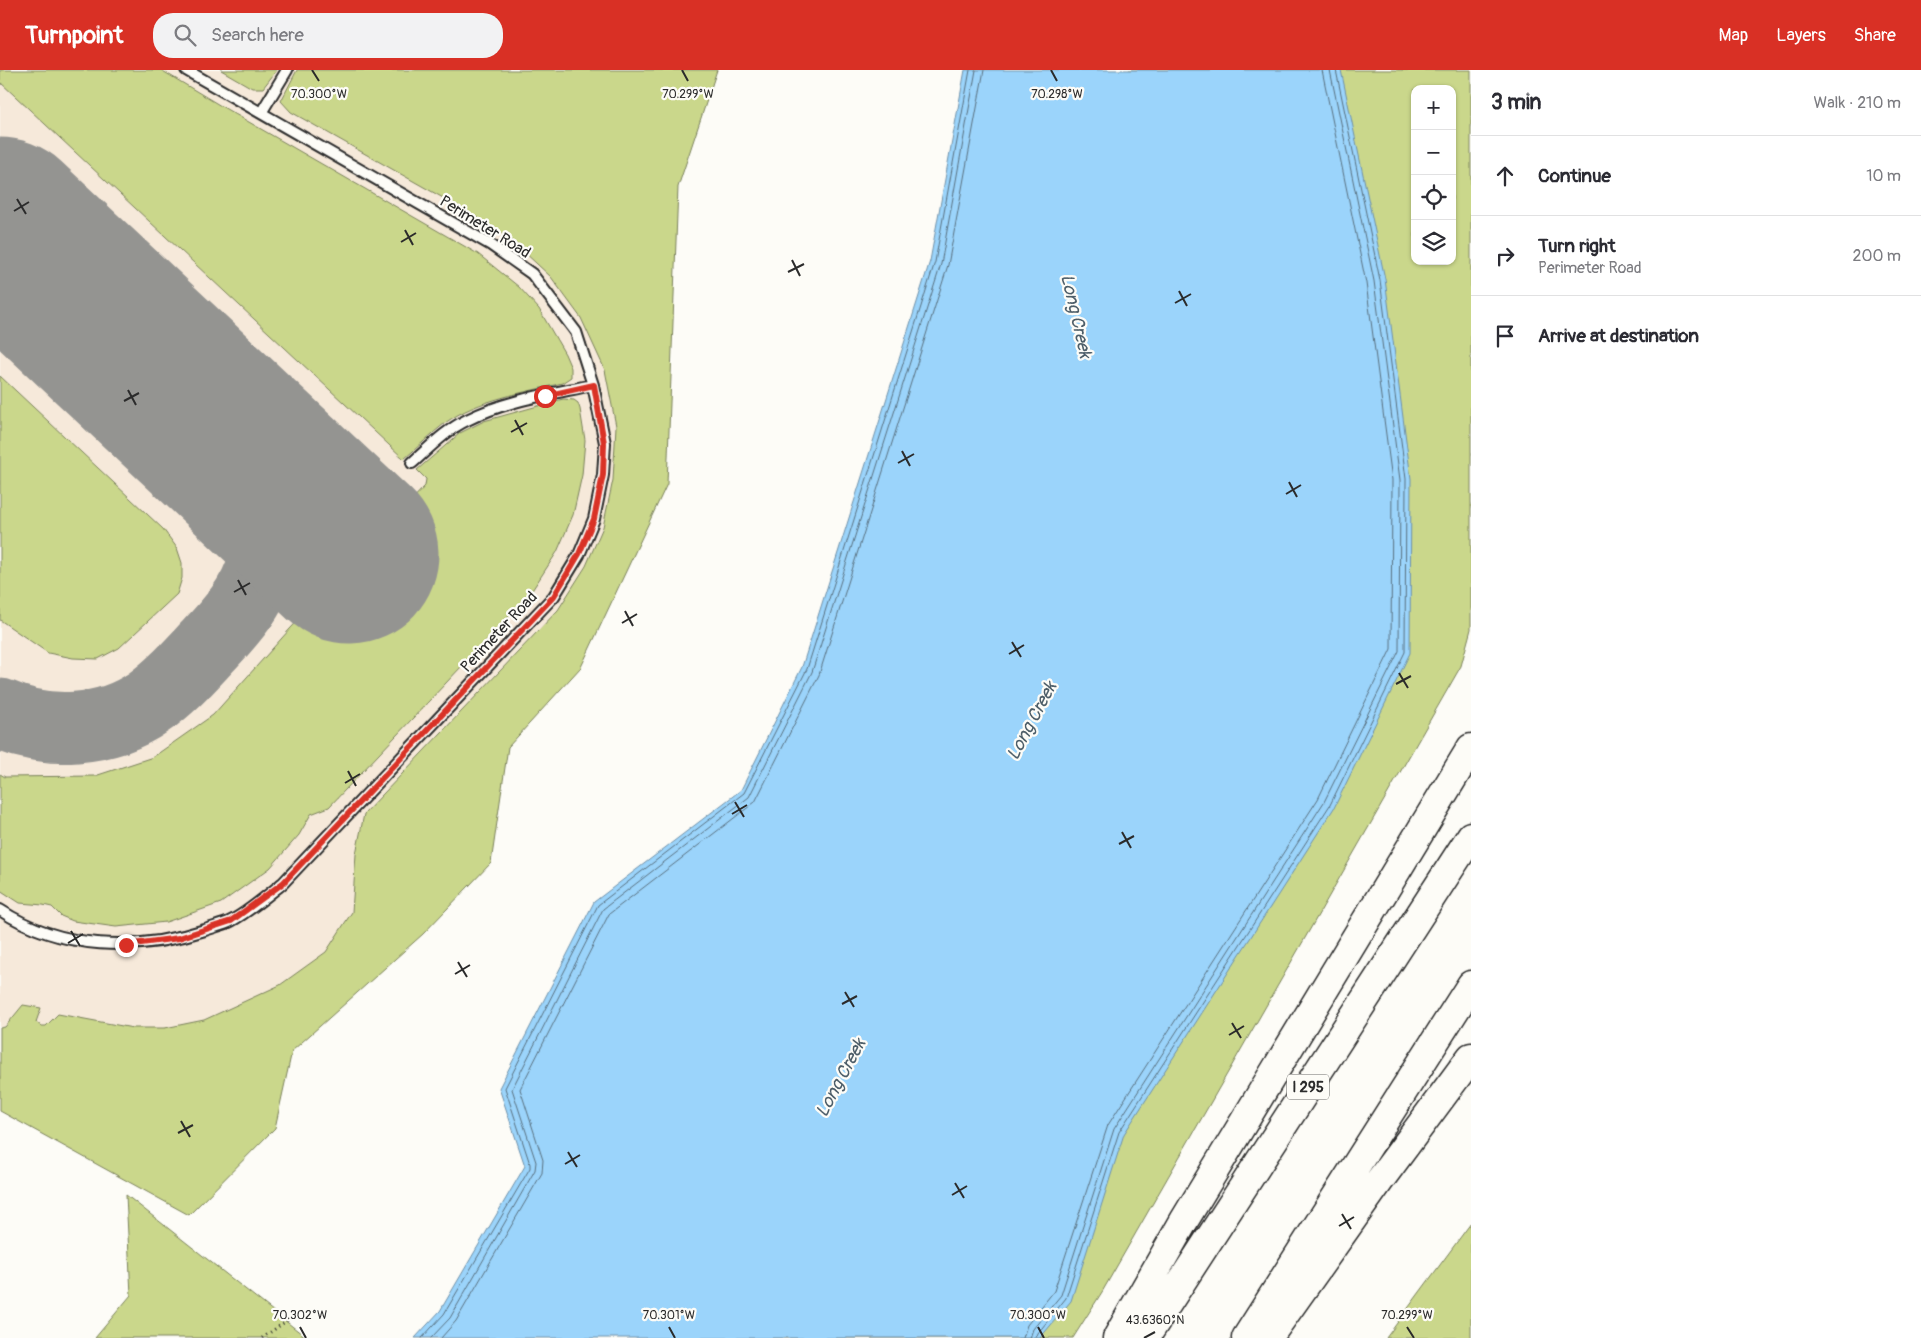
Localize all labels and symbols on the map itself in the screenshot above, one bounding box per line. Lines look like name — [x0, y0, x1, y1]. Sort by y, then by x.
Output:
text: 70.300°W — [291, 87, 347, 102]
text: 70.299°W — [662, 87, 714, 102]
text: 70.298°W — [1031, 87, 1083, 102]
street label: Perimeter Road — [436, 191, 534, 263]
water label: Long Creek — [1055, 272, 1097, 362]
route start — [534, 385, 557, 408]
street label: Perimeter Road — [456, 587, 542, 677]
water label: Long Creek — [1002, 677, 1063, 764]
route end — [115, 934, 138, 957]
water label: Long Creek — [811, 1034, 872, 1121]
road number: I 295 — [1287, 1074, 1329, 1100]
text: 70.302°W — [273, 1308, 327, 1323]
text: 70.301°W — [643, 1308, 695, 1323]
text: 70.300°W — [1010, 1308, 1066, 1323]
text: 70.299°W — [1381, 1308, 1433, 1323]
text: 43.6360°N — [1126, 1313, 1184, 1328]

